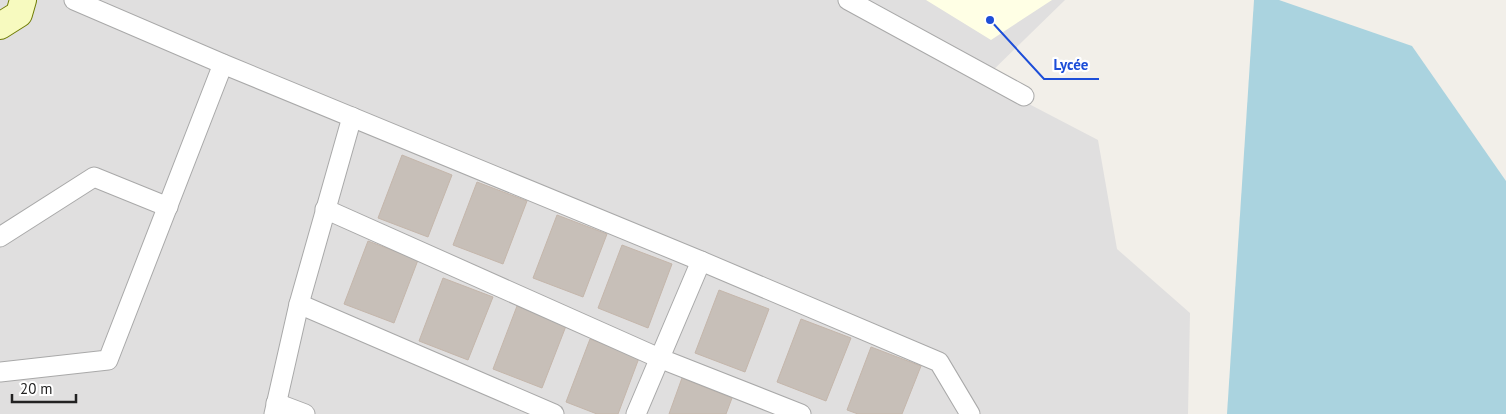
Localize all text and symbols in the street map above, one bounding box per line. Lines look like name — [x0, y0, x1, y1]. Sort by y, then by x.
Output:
callout: Lycée — [1044, 49, 1099, 79]
text: Lycée — [1054, 55, 1089, 74]
scale bar — [12, 372, 76, 404]
text: 20 m — [20, 379, 53, 398]

